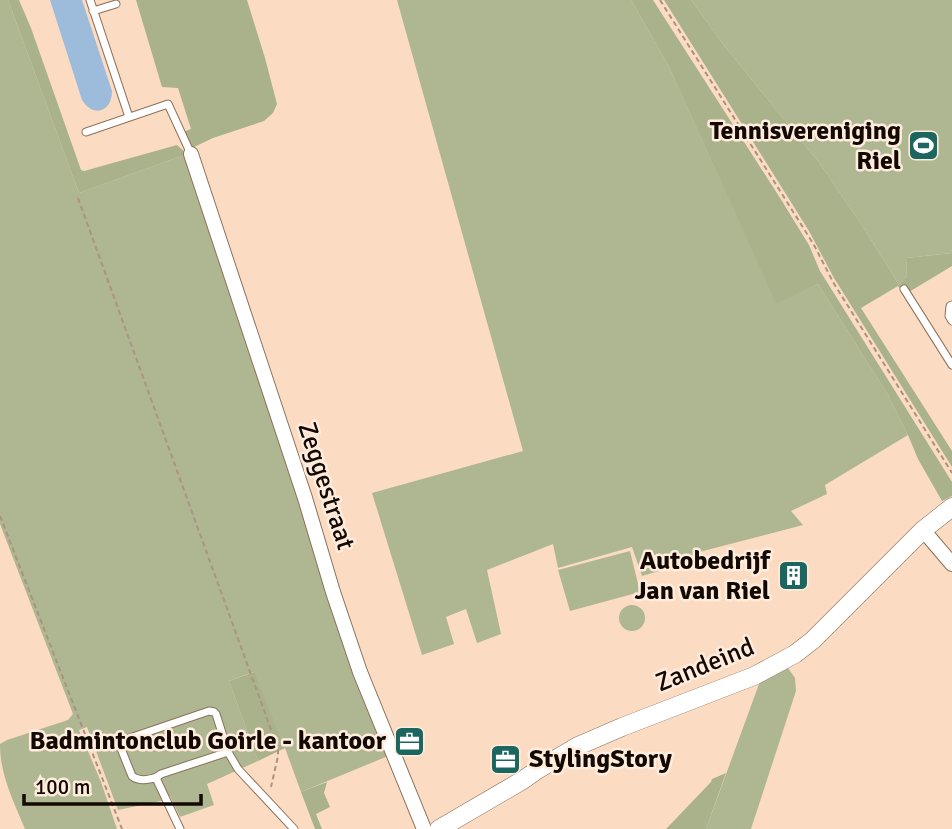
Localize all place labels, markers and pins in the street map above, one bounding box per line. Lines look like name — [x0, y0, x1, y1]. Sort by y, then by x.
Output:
place label: Tennisvereniging Riel — [710, 115, 901, 177]
sports icon: Tennisvereniging Riel — [907, 129, 941, 163]
place label: Autobedrijf Jan van Riel — [635, 545, 772, 607]
building icon: Autobedrijf Jan van Riel — [776, 559, 810, 593]
office icon: Badmintonclub Goirle - kantoor — [392, 724, 426, 758]
place label: Badmintonclub Goirle - kantoor — [30, 725, 387, 757]
office icon: StylingStory — [489, 742, 523, 776]
place label: StylingStory — [529, 743, 672, 775]

